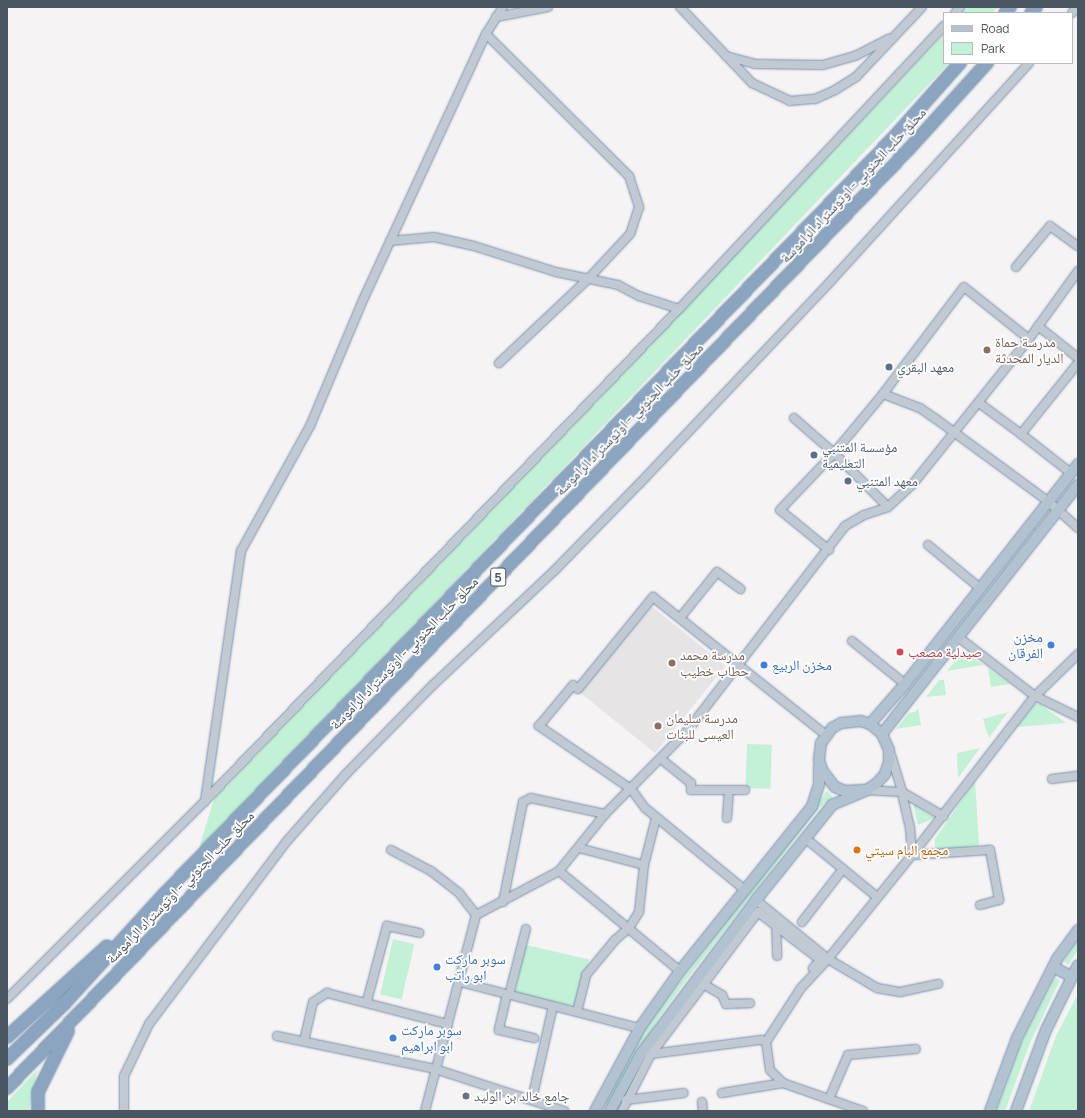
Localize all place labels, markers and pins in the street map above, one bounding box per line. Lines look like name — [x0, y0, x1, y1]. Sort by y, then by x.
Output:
place label: مدرسة حماة الديار المحدثة — [995, 334, 1064, 366]
marker: مدرسة حماة الديار المحدثة — [982, 345, 992, 355]
place label: معهد البقري — [897, 359, 954, 375]
marker: معهد البقري — [884, 362, 894, 372]
place label: مؤسسة المتنبي التعليمية — [822, 439, 897, 472]
marker: مؤسسة المتنبي التعليمية — [809, 450, 819, 460]
place label: معهد المتنبي — [856, 473, 918, 489]
marker: معهد المتنبي — [843, 476, 853, 486]
place label: مخزن الفرقان — [1008, 629, 1043, 662]
marker: مخزن الفرقان — [1046, 640, 1056, 650]
place label: صيدلية مصعب — [908, 644, 982, 660]
place label: مدرسة محمد حطاب خطيب — [680, 647, 749, 680]
marker: صيدلية مصعب — [895, 647, 905, 657]
place label: مخزن الربيع — [772, 657, 832, 673]
marker: مدرسة محمد حطاب خطيب — [667, 658, 677, 668]
marker: مخزن الربيع — [759, 660, 769, 670]
place label: مدرسة سليمان العيسى للبنات — [666, 710, 738, 742]
marker: مدرسة سليمان العيسى للبنات — [653, 721, 663, 731]
place label: مجمع البام سيتي — [865, 842, 948, 858]
marker: مجمع البام سيتي — [852, 845, 862, 855]
place label: سوبر ماركت ابو راتب — [445, 951, 506, 984]
marker: سوبر ماركت ابو راتب — [432, 962, 442, 972]
place label: سوبر ماركت ابو ابراهيم — [401, 1022, 462, 1054]
marker: سوبر ماركت ابو ابراهيم — [388, 1033, 398, 1043]
place label: جامع خالد بن الوليد — [474, 1088, 569, 1104]
marker: جامع خالد بن الوليد — [461, 1091, 471, 1101]

